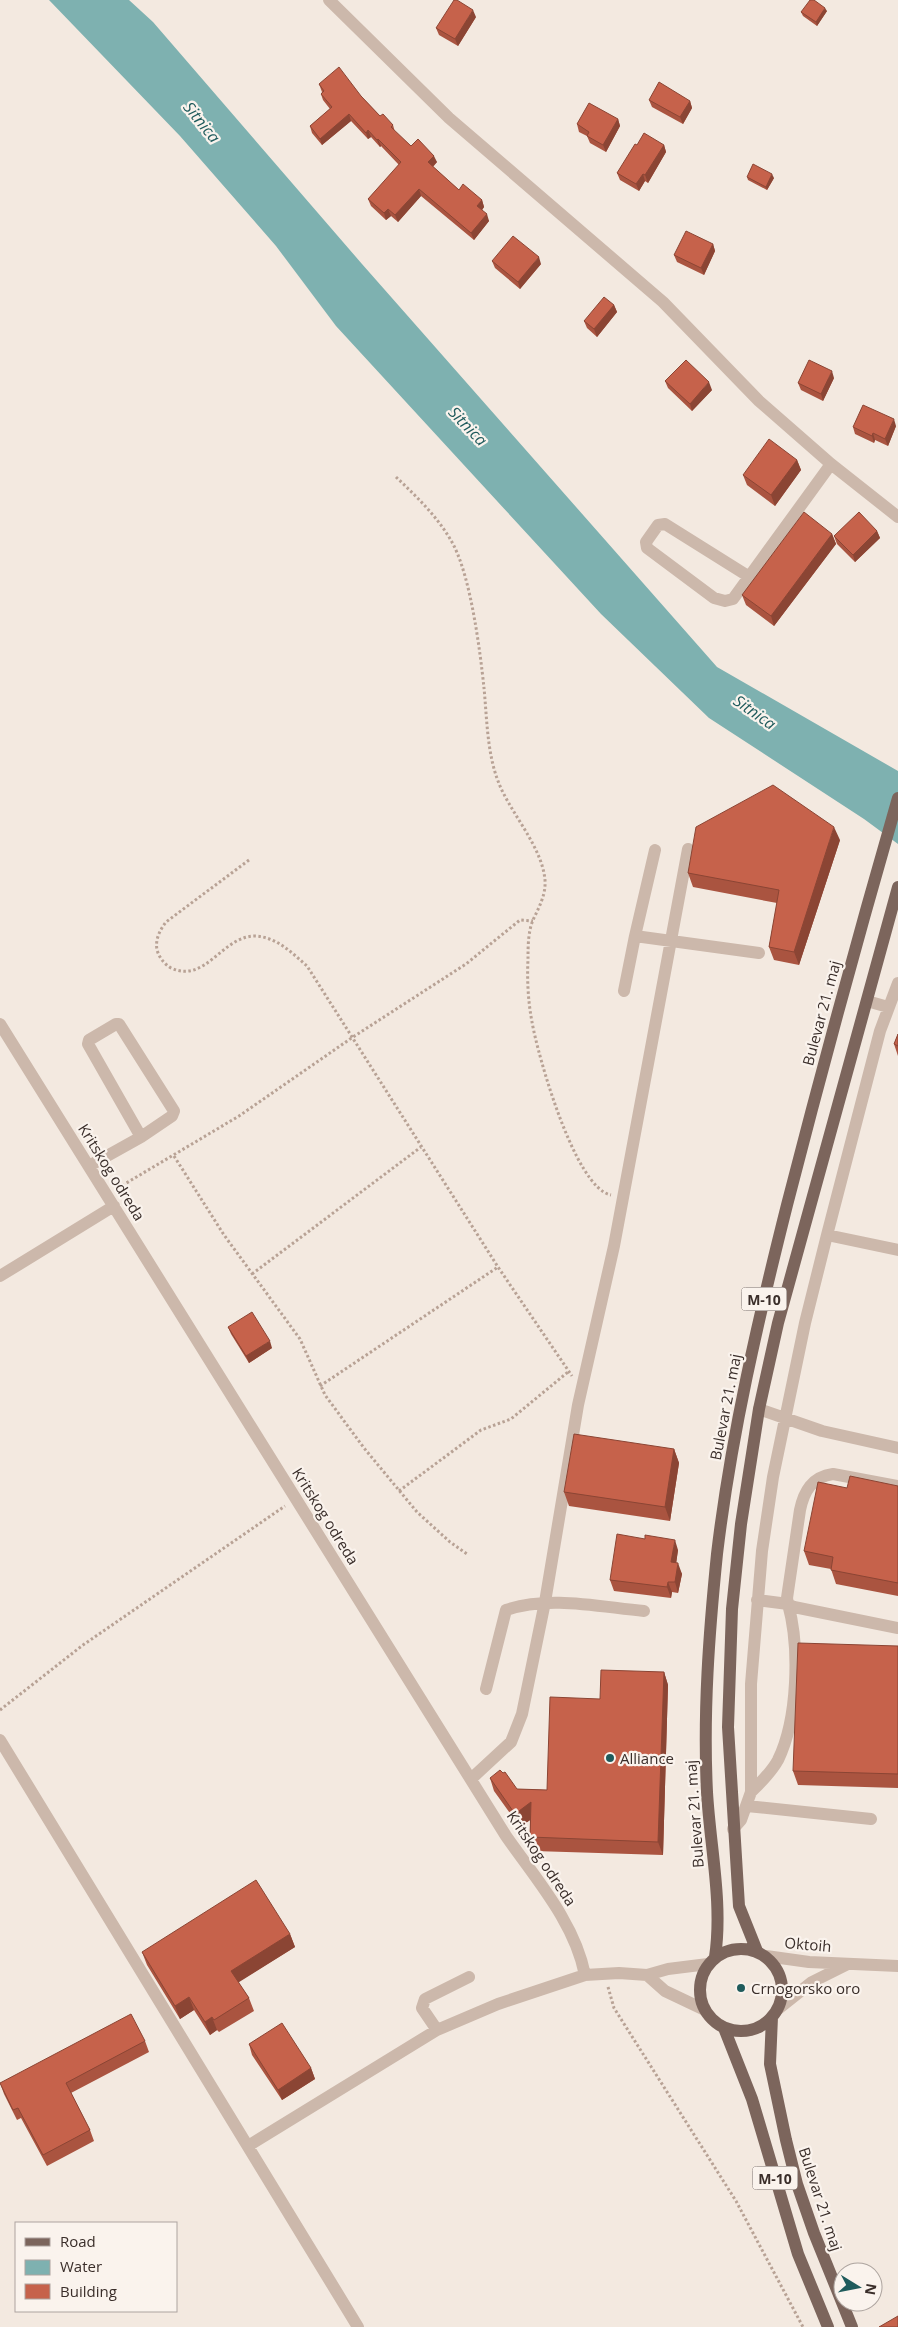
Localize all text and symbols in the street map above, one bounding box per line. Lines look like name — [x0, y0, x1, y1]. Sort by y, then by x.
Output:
water label: Sitnica — [179, 97, 225, 147]
water label: Sitnica — [444, 401, 492, 451]
water label: Sitnica — [729, 690, 781, 734]
street label: Bulevar 21. maj — [797, 958, 845, 1068]
street label: Kritskog odreda — [74, 1120, 150, 1224]
road number: M-10 — [742, 1288, 786, 1310]
street label: Bulevar 21. maj — [705, 1352, 745, 1462]
street label: Kritskog odreda — [288, 1464, 364, 1568]
place label: Alliance — [620, 1748, 674, 1768]
marker: Alliance — [604, 1752, 616, 1764]
street label: Bulevar 21. maj — [680, 1759, 708, 1869]
street label: Kritskog odreda — [503, 1806, 581, 1910]
street label: Oktoih — [784, 1932, 832, 1956]
place label: Crnogorsko oro — [751, 1978, 860, 1998]
marker: Crnogorsko oro — [735, 1982, 747, 1994]
street label: Bulevar 21. maj — [795, 2145, 847, 2253]
road number: M-10 — [752, 2166, 798, 2190]
legend — [15, 2222, 178, 2312]
text: Road — [60, 2231, 96, 2251]
text: Water — [60, 2256, 102, 2276]
north arrow — [833, 2262, 883, 2312]
text: Building — [60, 2281, 117, 2301]
text: N — [861, 2282, 882, 2297]

